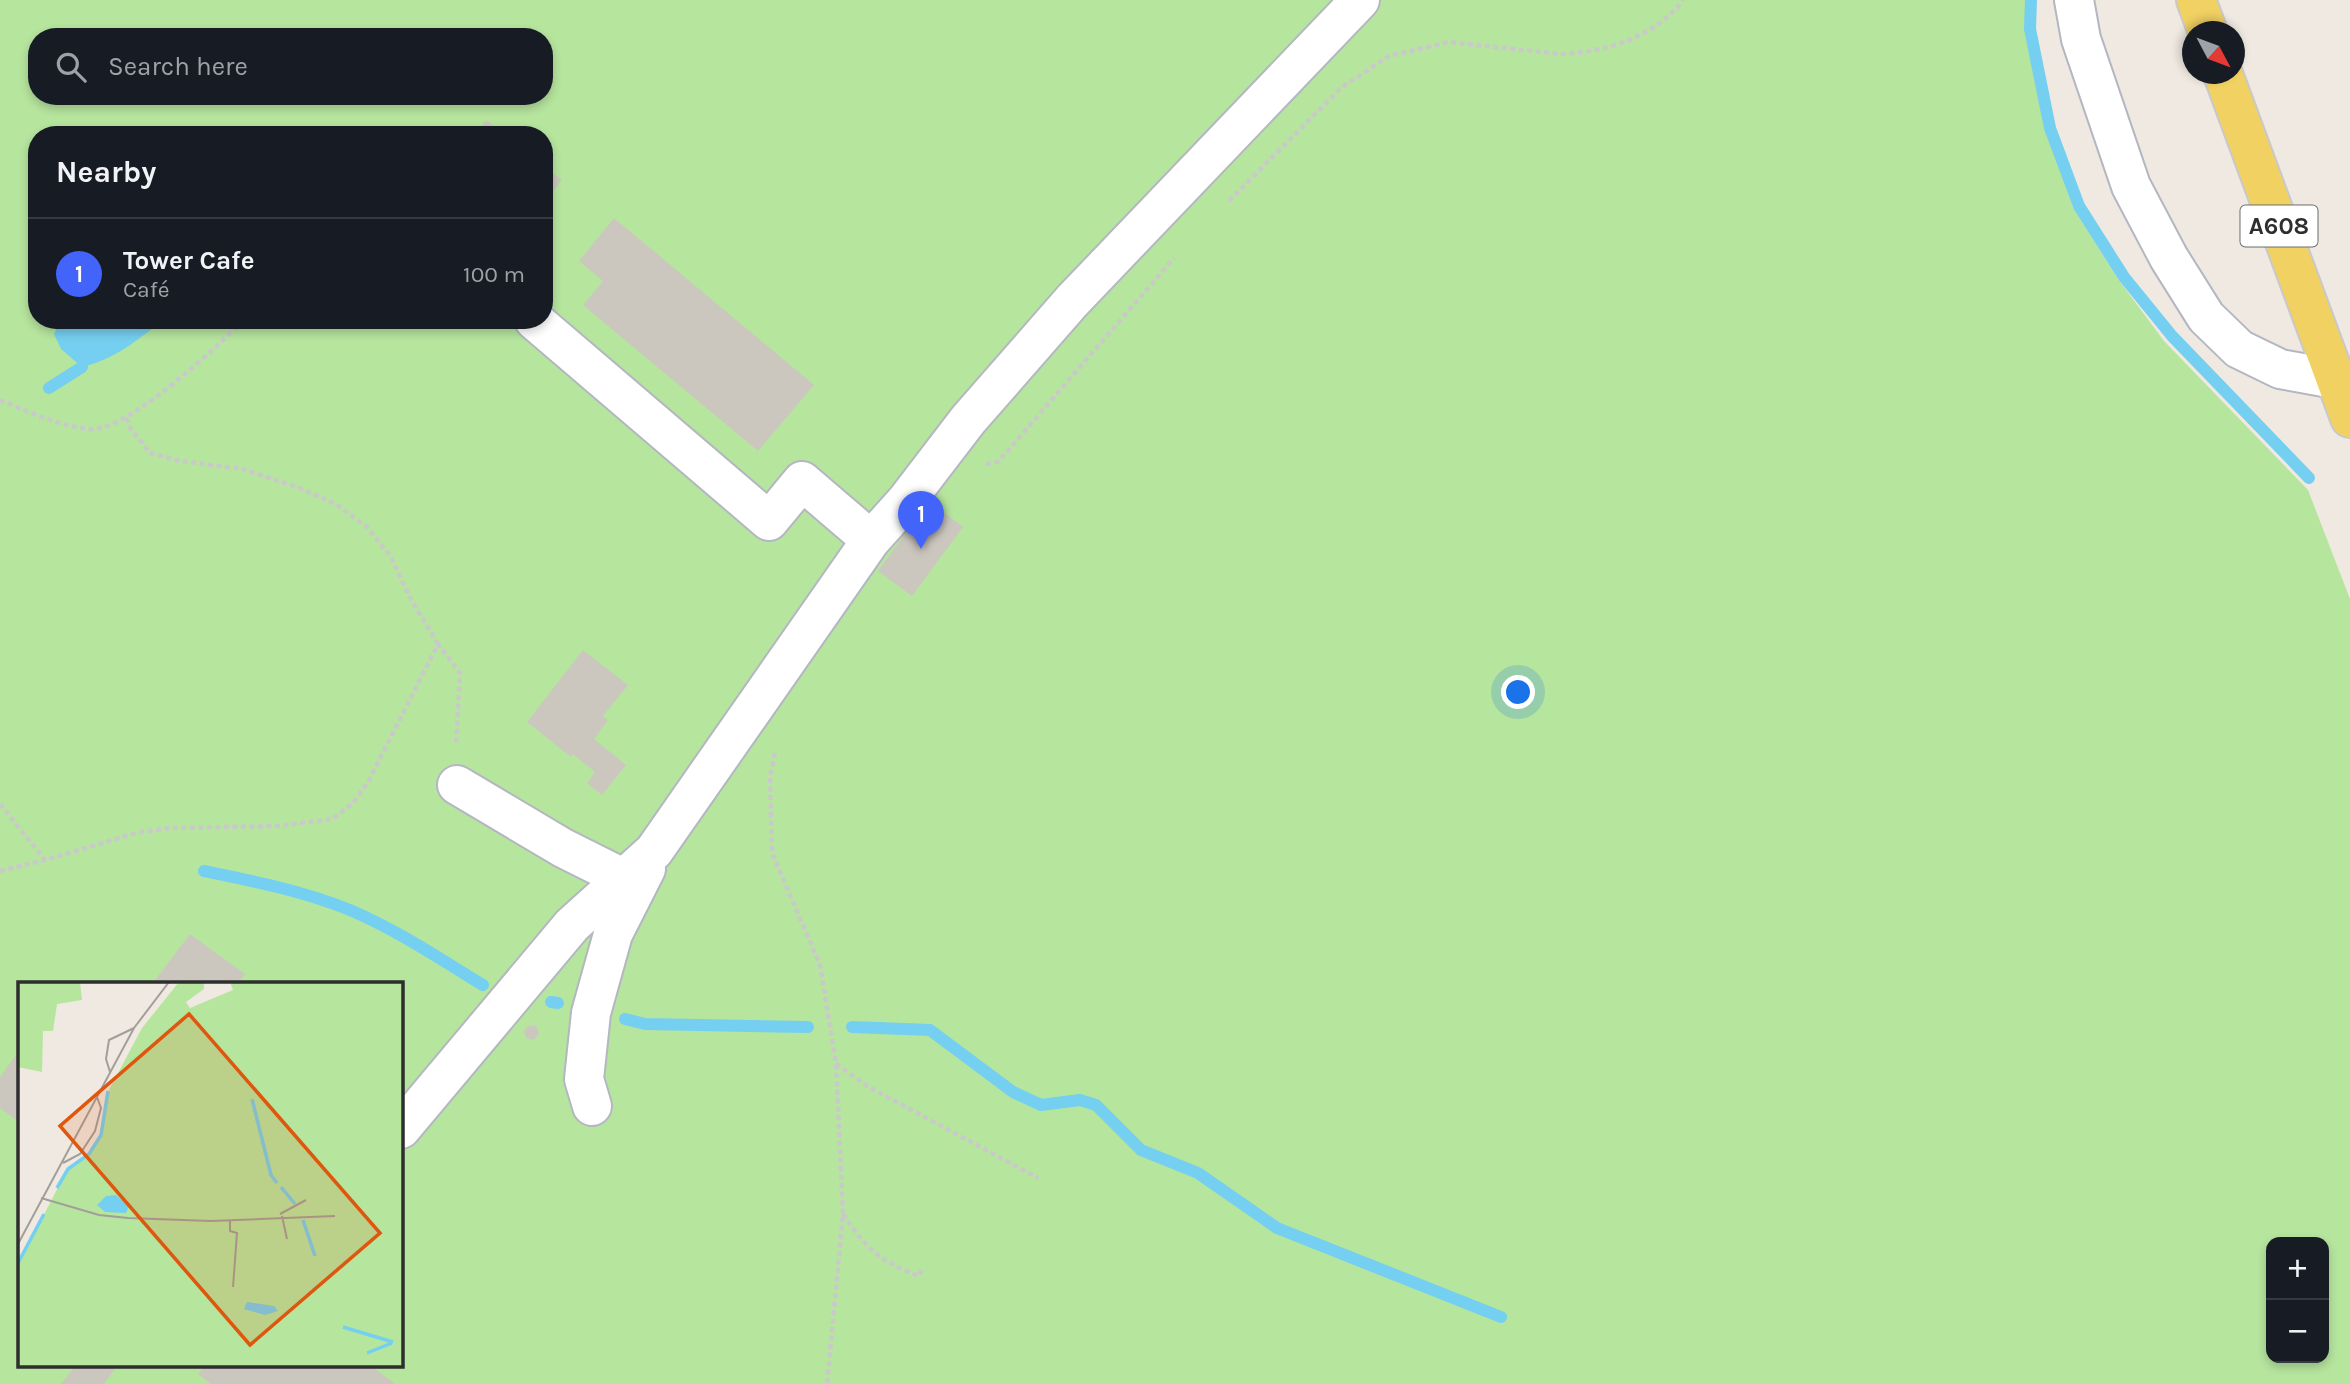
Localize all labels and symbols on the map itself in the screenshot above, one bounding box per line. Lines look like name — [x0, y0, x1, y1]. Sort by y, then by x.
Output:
north arrow — [2182, 21, 2245, 84]
road number: A608 — [2240, 206, 2318, 246]
pin: 1 — [898, 491, 944, 549]
your location — [1501, 675, 1535, 709]
inset map — [18, 982, 402, 1366]

